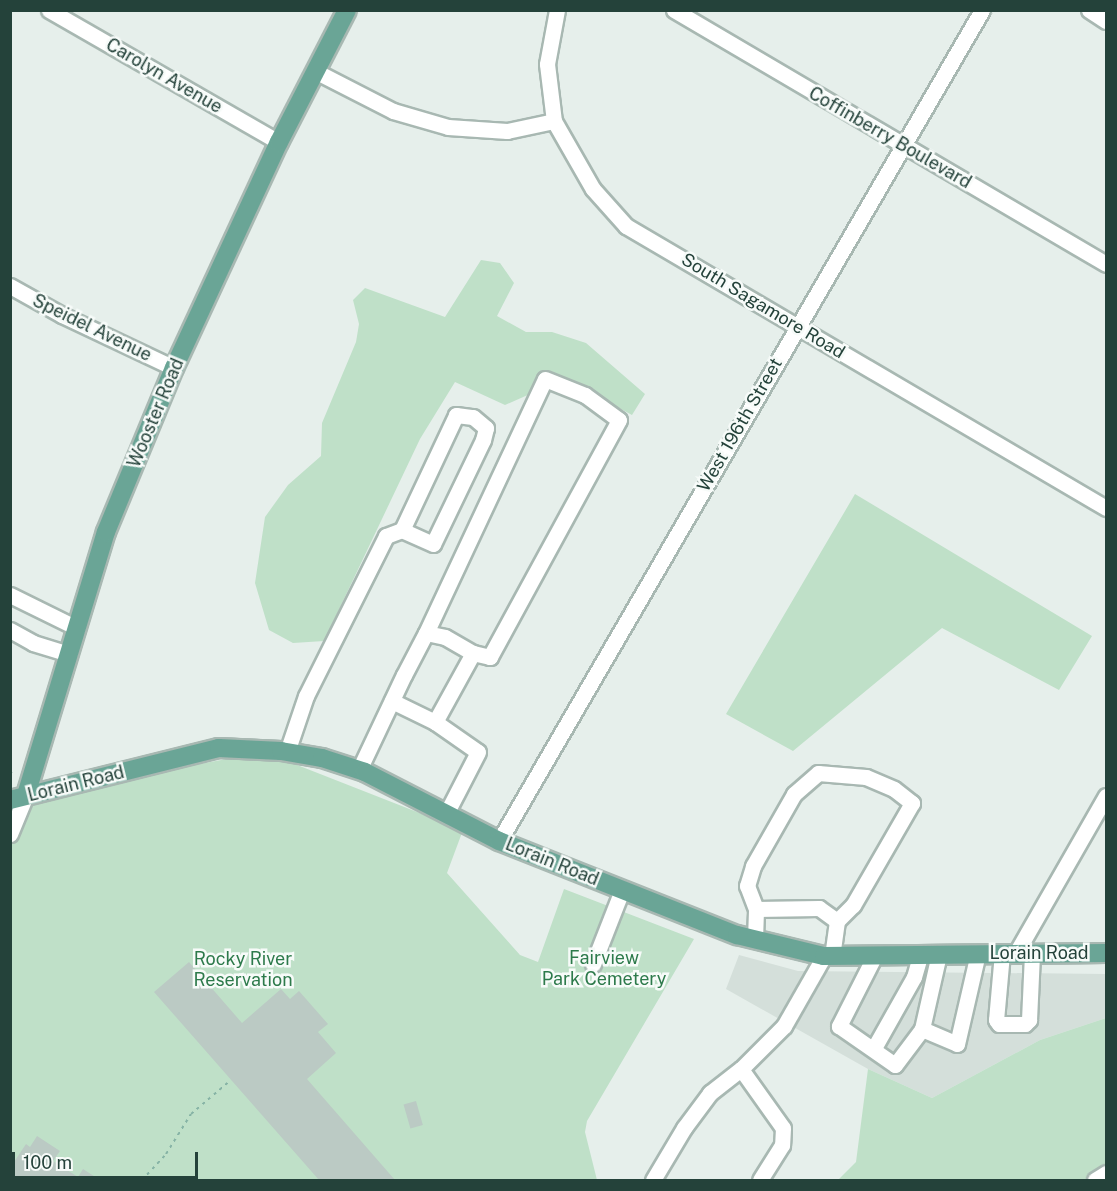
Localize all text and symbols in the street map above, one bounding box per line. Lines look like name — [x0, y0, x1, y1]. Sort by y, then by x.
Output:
street label: Carolyn Avenue — [102, 34, 226, 118]
street label: Coffinberry Boulevard — [805, 83, 975, 193]
street label: South Sagamore Road — [677, 249, 849, 363]
street label: Speidel Avenue — [29, 290, 155, 366]
street label: West 196th Street — [693, 354, 787, 496]
street label: Wooster Road — [123, 355, 189, 471]
street label: Lorain Road — [25, 762, 127, 806]
street label: Lorain Road — [502, 833, 602, 891]
street label: Lorain Road — [990, 942, 1088, 964]
park label: Fairview Park Cemetery — [542, 948, 666, 990]
park label: Rocky River Reservation — [193, 949, 293, 992]
scale bar — [15, 1140, 201, 1178]
text: 100 m — [23, 1152, 72, 1173]

